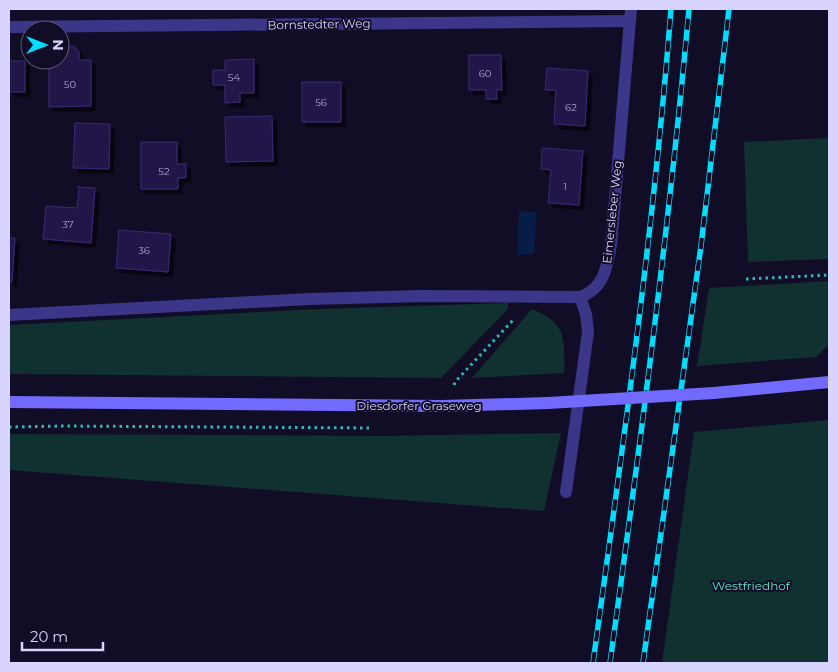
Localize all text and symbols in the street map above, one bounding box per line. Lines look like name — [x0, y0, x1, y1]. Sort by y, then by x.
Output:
street label: Bornstedter Weg — [267, 16, 371, 32]
north arrow — [20, 20, 70, 70]
text: N — [49, 39, 67, 51]
house number: 60 — [479, 67, 492, 80]
house number: 54 — [228, 71, 241, 84]
house number: 50 — [64, 78, 77, 91]
house number: 56 — [315, 96, 327, 109]
house number: 62 — [565, 101, 577, 114]
street label: Eimersleber Weg — [599, 160, 625, 264]
house number: 52 — [158, 165, 170, 178]
house number: 1 — [563, 180, 567, 193]
house number: 37 — [62, 218, 74, 231]
house number: 36 — [138, 244, 150, 257]
street label: Diesdorfer Graseweg — [356, 398, 482, 413]
park label: Westfriedhof — [712, 578, 791, 593]
scale bar — [22, 620, 104, 652]
text: 20 m — [30, 627, 68, 646]

